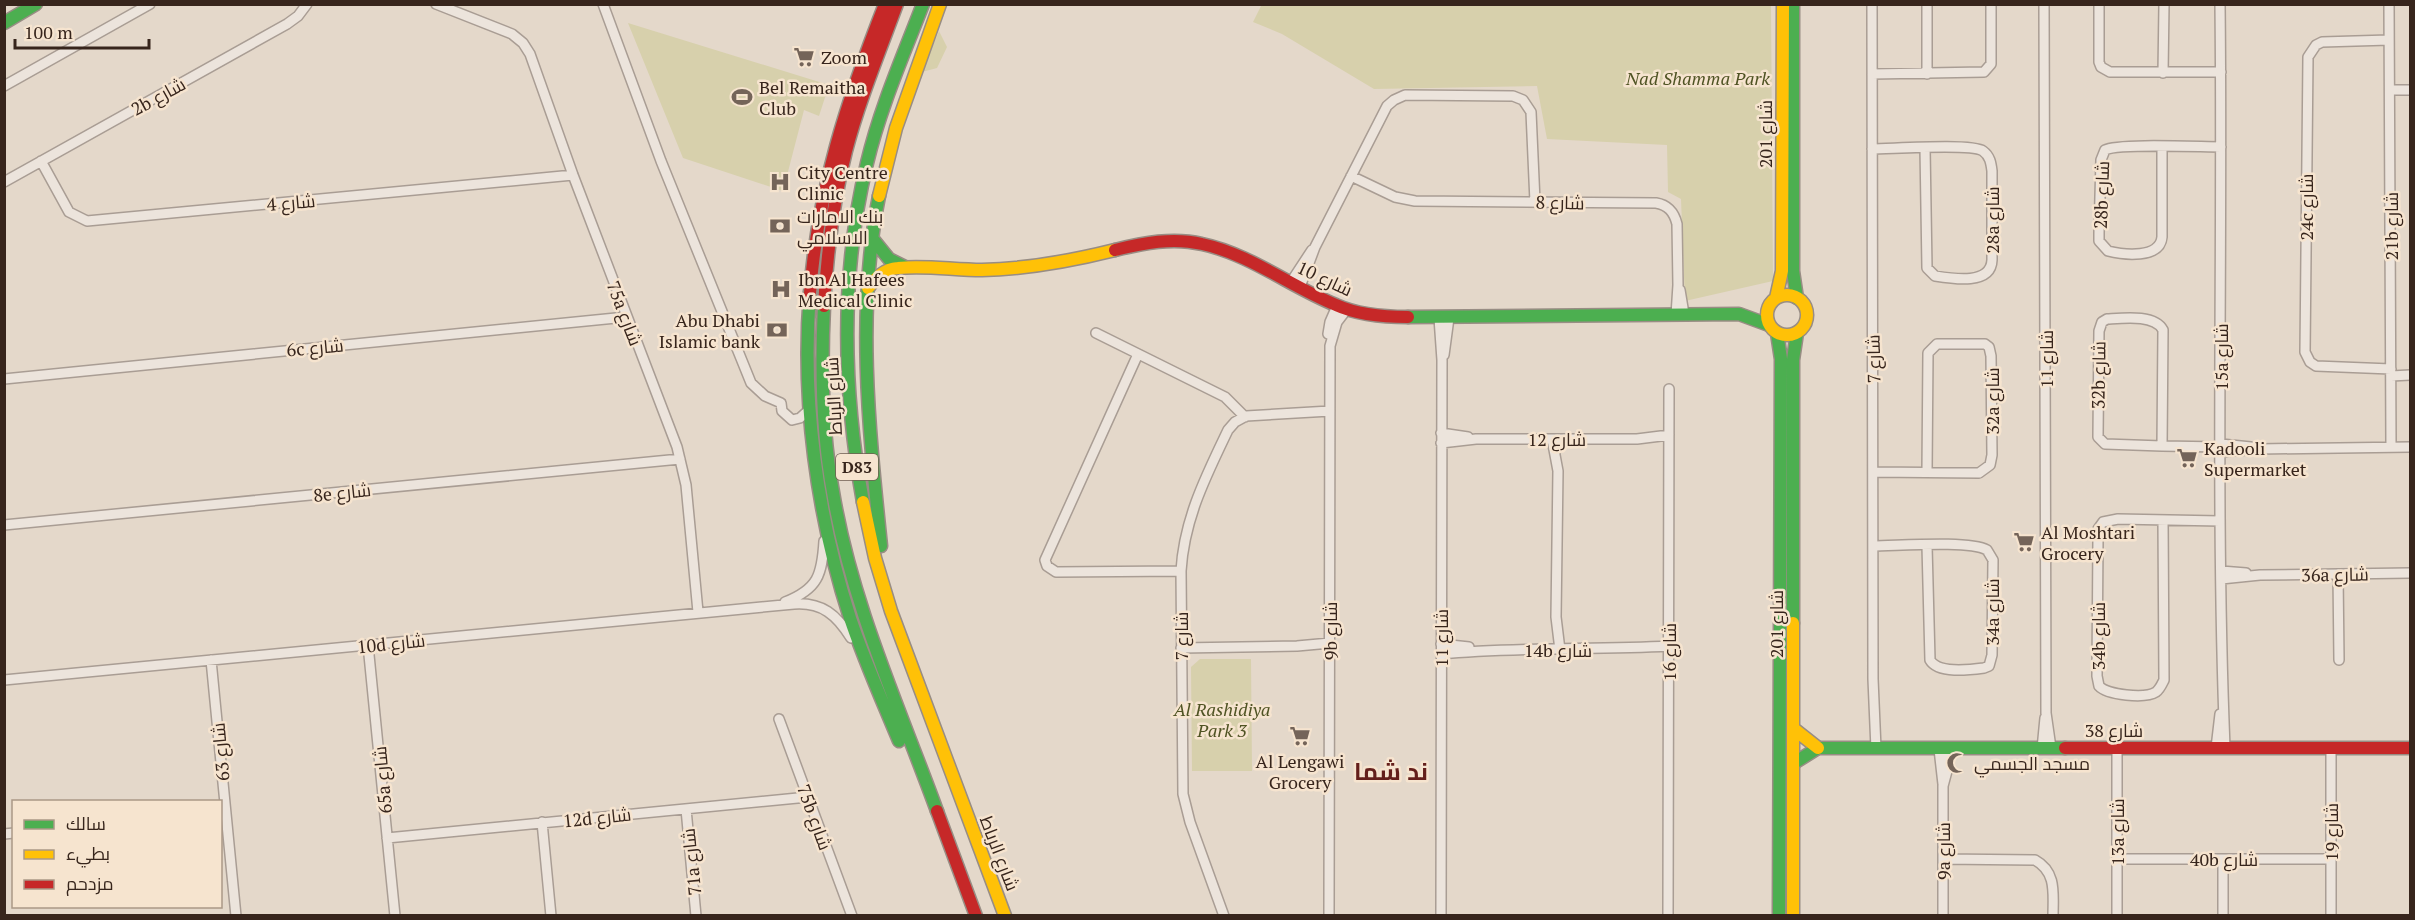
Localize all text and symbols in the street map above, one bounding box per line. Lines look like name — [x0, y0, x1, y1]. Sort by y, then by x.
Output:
scale bar — [15, 12, 148, 50]
text: 100 m — [24, 20, 73, 44]
supermarket icon: Zoom — [792, 45, 816, 69]
place label: Zoom — [821, 45, 867, 69]
park label: Nad Shamma Park — [1625, 66, 1770, 90]
street label: 2b شارع — [127, 71, 190, 122]
place label: Bel Remaitha Club — [759, 75, 865, 120]
sports icon: Bel Remaitha Club — [730, 85, 754, 109]
street label: شارع 201 — [1753, 100, 1778, 168]
place label: City Centre Clinic — [797, 160, 888, 205]
street label: 28b شارع — [2088, 160, 2115, 230]
hospital icon: City Centre Clinic — [768, 170, 792, 194]
street label: 24c شارع — [2294, 174, 2319, 240]
street label: 28a شارع — [1980, 186, 2005, 254]
street label: شارع 4 — [266, 188, 316, 217]
street label: شارع 8 — [1535, 190, 1585, 215]
street label: 21b شارع — [2379, 192, 2404, 260]
place label: بنك الامارات الاسلامي — [797, 204, 883, 252]
bank icon: بنك الامارات الاسلامي — [768, 214, 792, 238]
street label: شارع 10 — [1293, 255, 1357, 302]
place label: Ibn Al Hafees Medical Clinic — [798, 267, 912, 312]
street label: 75a شارع — [601, 277, 648, 349]
hospital icon: Ibn Al Hafees Medical Clinic — [769, 277, 793, 301]
place label: Abu Dhabi Islamic bank — [659, 308, 761, 353]
bank icon: Abu Dhabi Islamic bank — [765, 318, 789, 342]
street label: 15a شارع — [2209, 323, 2234, 391]
street label: شارع 11 — [2034, 330, 2059, 388]
street label: 6c شارع — [285, 333, 345, 362]
street label: شارع 7 — [1861, 334, 1886, 384]
street label: 32b شارع — [2085, 341, 2112, 409]
street label: شارع الرباط — [819, 356, 848, 436]
street label: 32a شارع — [1980, 367, 2005, 435]
street label: شارع 12 — [1528, 427, 1586, 452]
place label: Kadooli Supermarket — [2204, 436, 2307, 481]
supermarket icon: Kadooli Supermarket — [2175, 446, 2199, 470]
road number: D83 — [836, 454, 878, 480]
street label: 8e شارع — [312, 477, 372, 508]
place label: Al Moshtari Grocery — [2041, 520, 2135, 565]
supermarket icon: Al Moshtari Grocery — [2012, 530, 2036, 554]
street label: 36a شارع — [2301, 561, 2369, 588]
street label: 34a شارع — [1980, 578, 2005, 646]
street label: شارع 201 — [1764, 590, 1789, 658]
street label: 9b شارع — [1318, 602, 1343, 660]
street label: 34b شارع — [2086, 602, 2111, 670]
street label: شارع 11 — [1429, 609, 1454, 667]
street label: شارع 7 — [1169, 612, 1194, 660]
street label: شارع 16 — [1657, 623, 1682, 681]
street label: 10d شارع — [356, 627, 426, 660]
street label: 14b شارع — [1524, 638, 1592, 663]
park label: Al Rashidiya Park 3 — [1173, 697, 1270, 742]
street label: شارع 38 — [2085, 718, 2143, 743]
street label: شارع 63 — [205, 722, 235, 782]
supermarket icon: Al Lengawi Grocery — [1288, 724, 1312, 748]
street label: 65a شارع — [367, 745, 398, 815]
place label: Al Lengawi Grocery — [1256, 749, 1344, 794]
mosque icon: مسجد الجسمي — [1945, 751, 1969, 775]
place label: مسجد الجسمي — [1974, 751, 2090, 778]
district label: ند شما — [1354, 755, 1428, 787]
street label: 75b شارع — [791, 781, 838, 854]
street label: 13a شارع — [2105, 798, 2130, 866]
legend — [12, 800, 222, 908]
street label: 12d شارع — [562, 801, 632, 834]
street label: شارع 19 — [2319, 803, 2344, 861]
text: سالك — [66, 811, 106, 835]
street label: شارع الرباط — [974, 812, 1025, 894]
street label: 9a شارع — [1931, 822, 1956, 880]
street label: 71a شارع — [676, 827, 707, 897]
text: بطيء — [66, 841, 110, 868]
street label: 40b شارع — [2190, 847, 2258, 872]
text: مزدحم — [66, 871, 114, 896]

